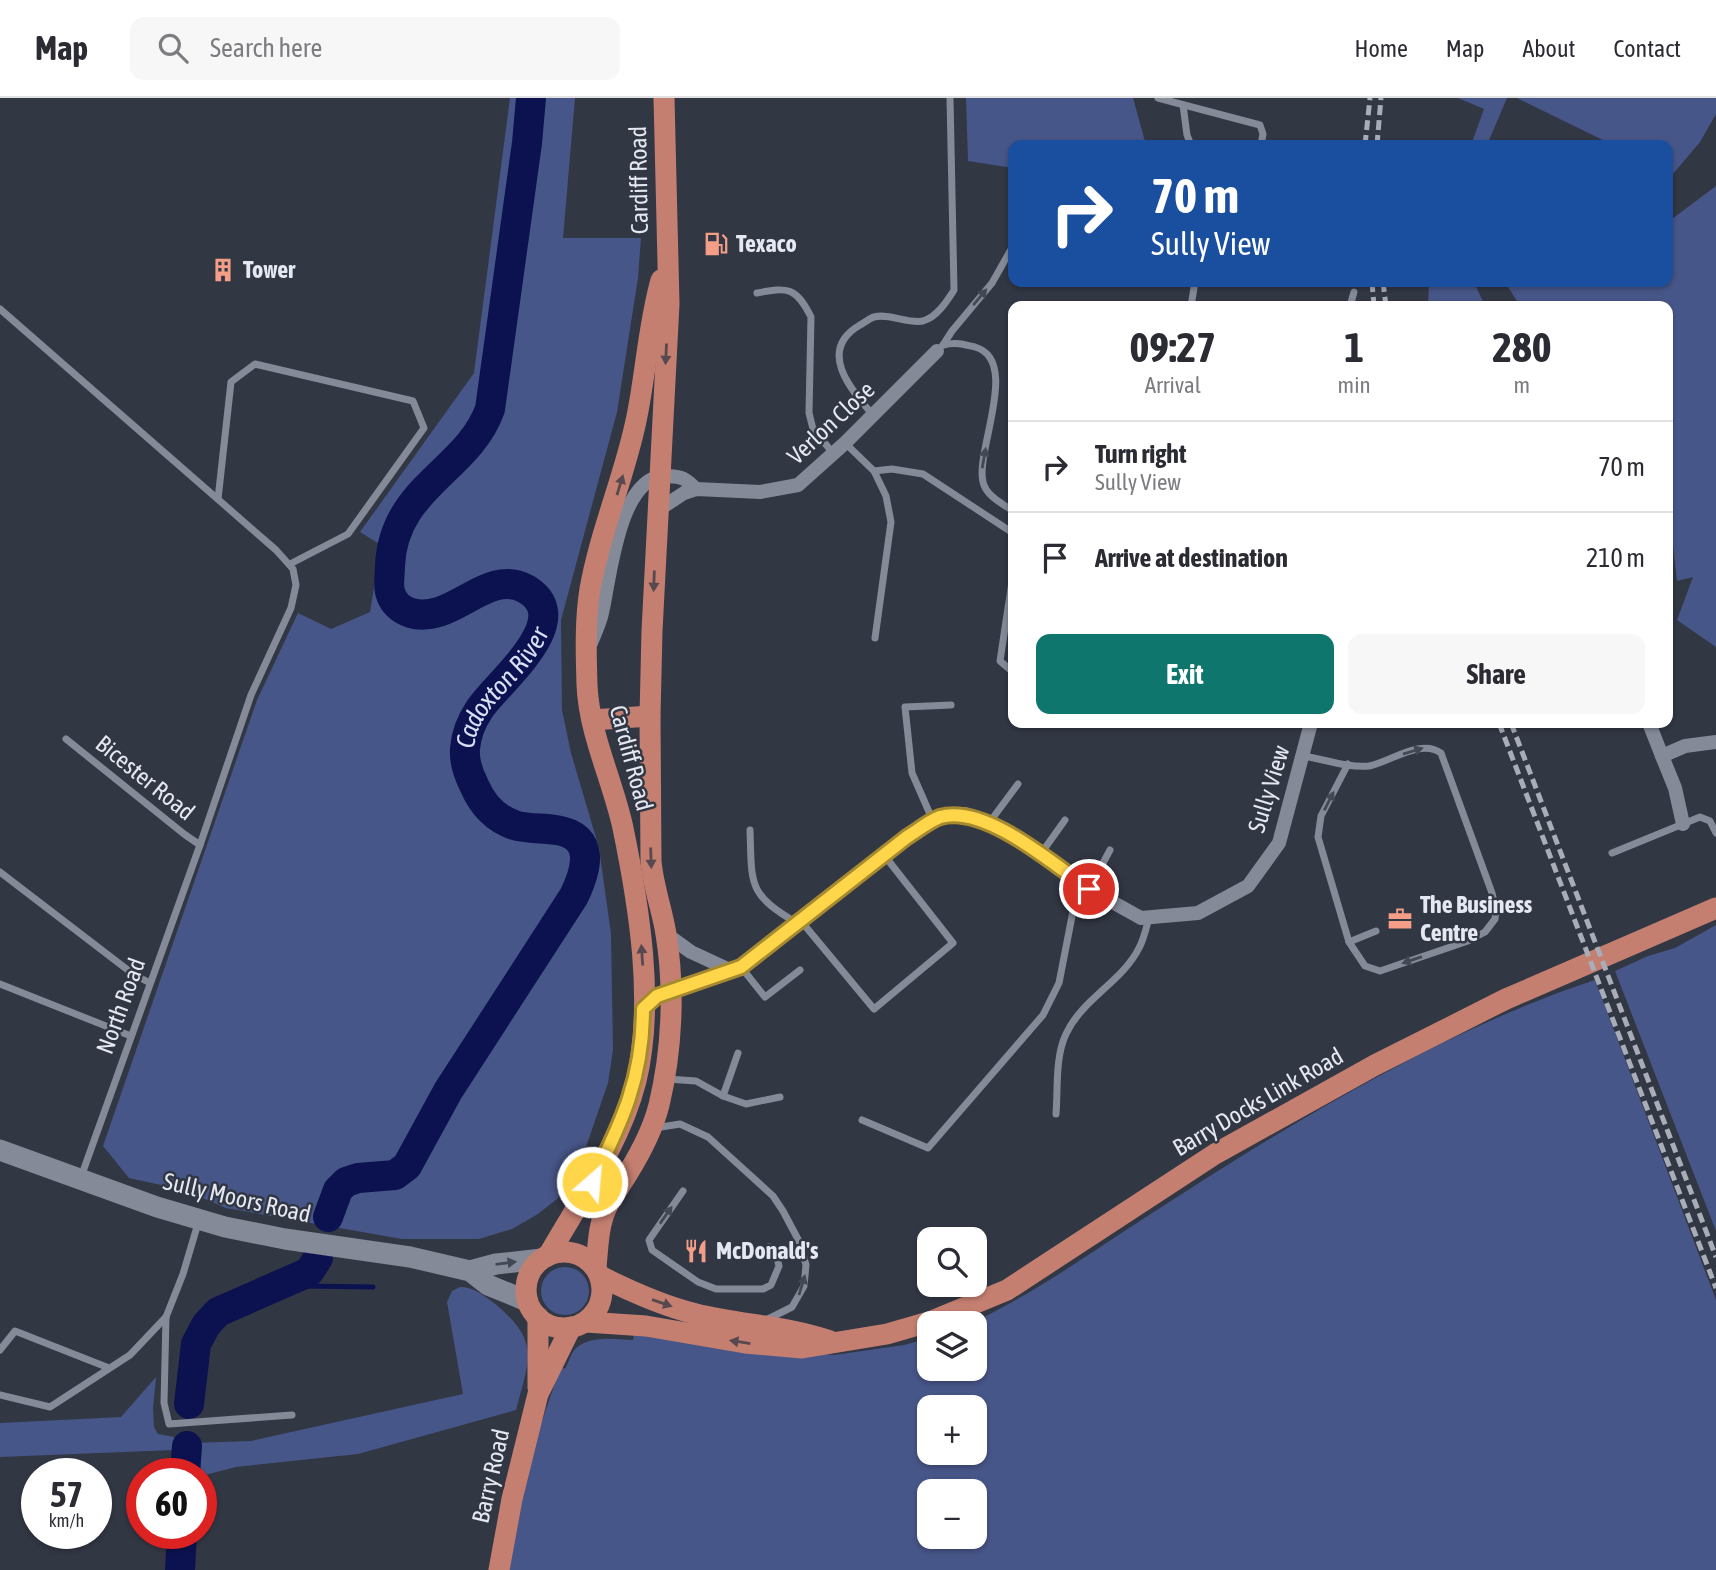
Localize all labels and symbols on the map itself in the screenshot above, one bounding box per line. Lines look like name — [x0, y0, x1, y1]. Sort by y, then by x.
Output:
street label: Cardiff Road — [624, 126, 653, 234]
fuel station icon: Texaco — [702, 230, 730, 258]
place label: Texaco — [736, 230, 797, 257]
building icon: Tower — [209, 256, 237, 284]
place label: Tower — [243, 256, 296, 283]
one-way arrow — [972, 288, 988, 306]
one-way arrow — [660, 343, 671, 365]
street label: Verlon Close — [782, 376, 880, 470]
one-way arrow — [979, 447, 990, 469]
one-way arrow — [615, 474, 625, 495]
one-way arrow — [649, 570, 660, 592]
water label: Cadoxton River — [450, 622, 555, 750]
street label: Cardiff Road — [604, 702, 659, 814]
street label: Bicester Road — [91, 730, 200, 826]
street label: Sully View — [1243, 742, 1295, 836]
one-way arrow — [1403, 746, 1424, 756]
one-way arrow — [1323, 791, 1334, 811]
one-way arrow — [646, 847, 657, 869]
pin — [1059, 859, 1119, 919]
place label: The Business Centre — [1420, 891, 1533, 946]
office icon: The Business Centre — [1386, 905, 1414, 933]
one-way arrow — [636, 944, 647, 966]
street label: North Road — [91, 954, 150, 1057]
one-way arrow — [1402, 955, 1423, 966]
street label: Barry Docks Link Road — [1168, 1042, 1348, 1161]
position arrow — [555, 1145, 629, 1219]
street label: Sully Moors Road — [161, 1167, 314, 1228]
one-way arrow — [659, 1206, 672, 1225]
restaurant icon: McDonald's — [682, 1237, 710, 1265]
place label: McDonald's — [716, 1237, 819, 1264]
one-way arrow — [495, 1258, 517, 1269]
one-way arrow — [797, 1275, 807, 1296]
one-way arrow — [652, 1298, 673, 1309]
one-way arrow — [729, 1336, 751, 1347]
street label: Barry Road — [467, 1426, 514, 1526]
speed limit sign: 60 — [126, 1458, 217, 1549]

